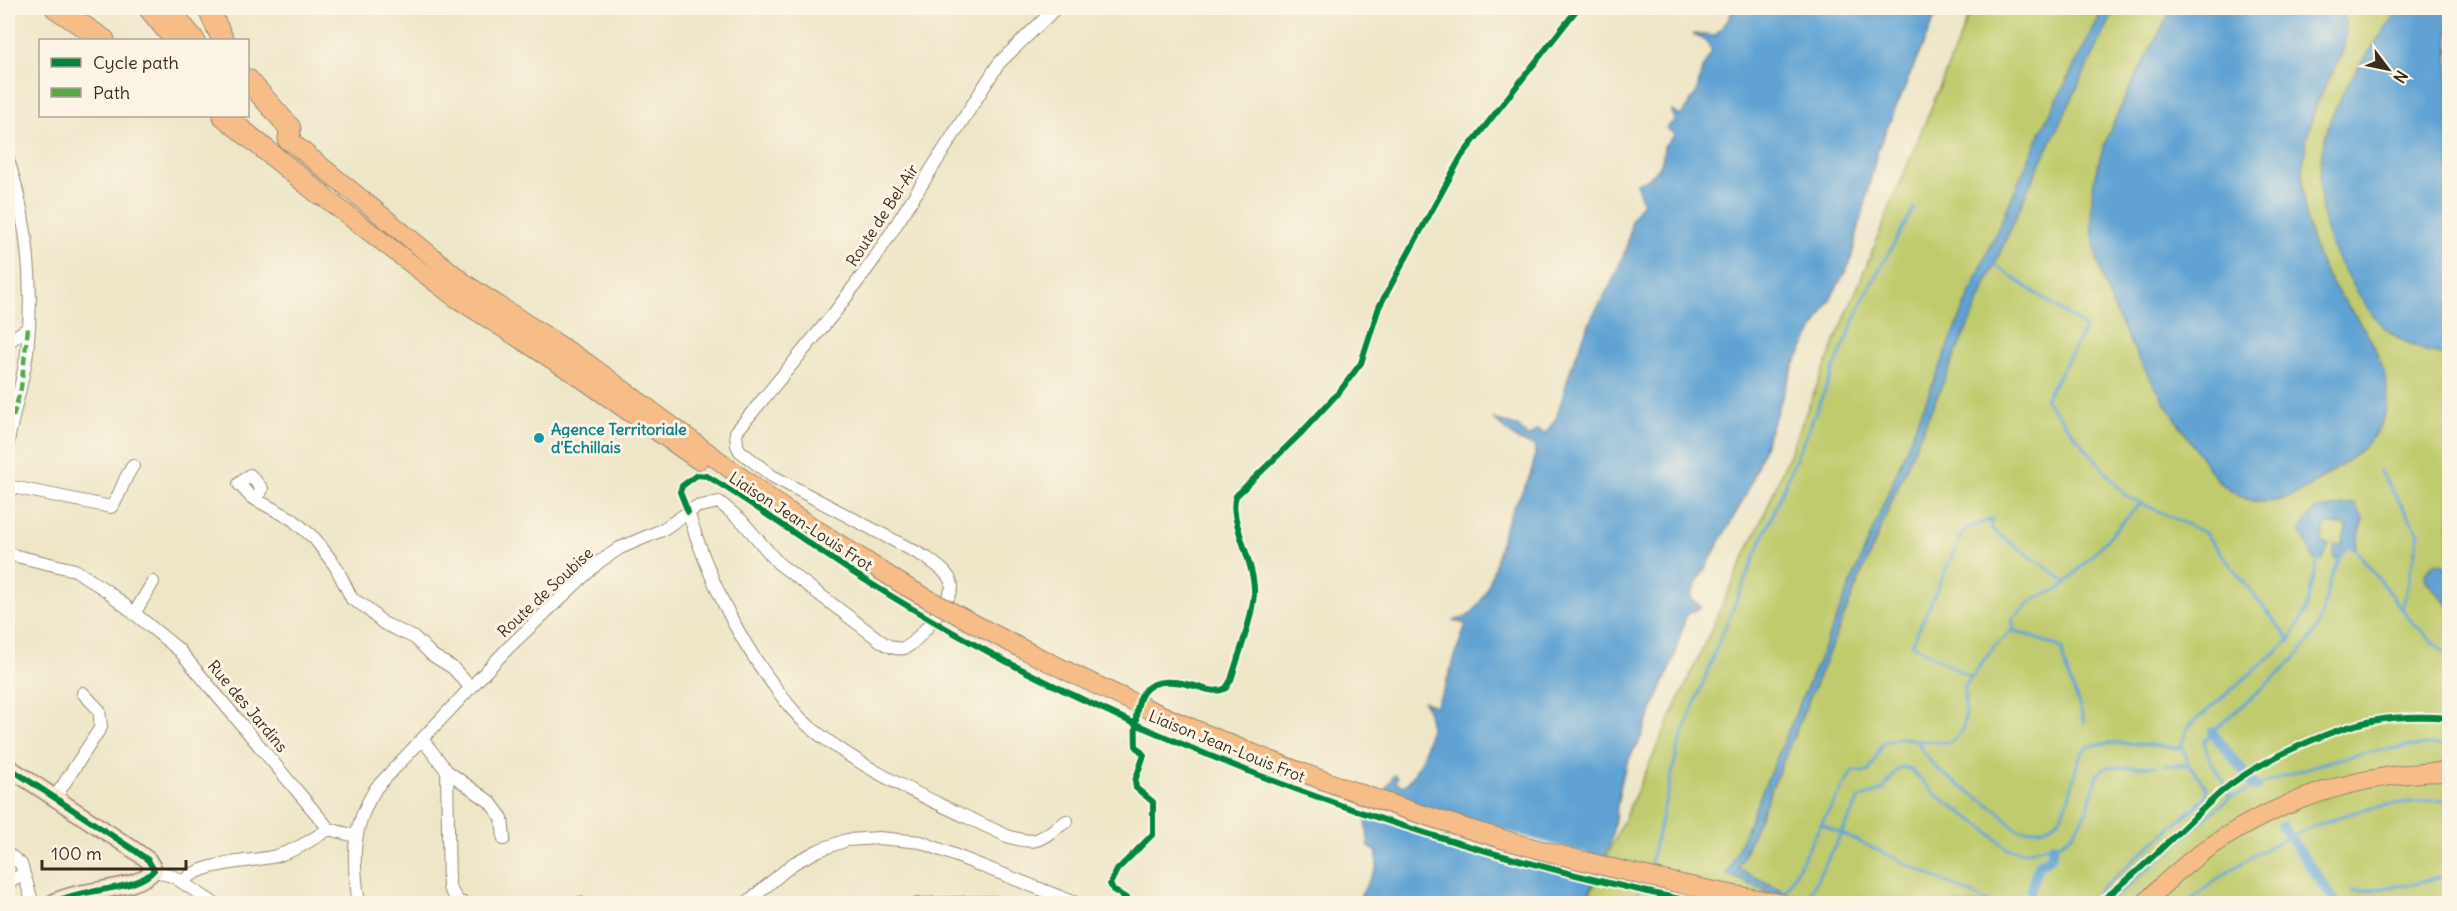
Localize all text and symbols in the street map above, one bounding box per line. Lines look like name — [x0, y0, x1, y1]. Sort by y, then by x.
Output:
legend — [39, 39, 249, 117]
north arrow — [2358, 39, 2418, 99]
text: Cycle path — [93, 51, 179, 74]
text: N — [2389, 67, 2412, 87]
text: Path — [93, 81, 130, 104]
street label: Route de Bel-Air — [842, 160, 923, 270]
place label: Agence Territoriale d'Echillais — [551, 419, 687, 457]
marker: Agence Territoriale d'Echillais — [532, 431, 546, 445]
street label: Liaison Jean-Louis Frot — [726, 467, 877, 575]
street label: Route de Soubise — [493, 543, 597, 641]
street label: Rue des Jardins — [204, 656, 292, 756]
street label: Liaison Jean-Louis Frot — [1146, 705, 1309, 787]
scale bar — [42, 833, 186, 871]
text: 100 m — [51, 842, 102, 865]

